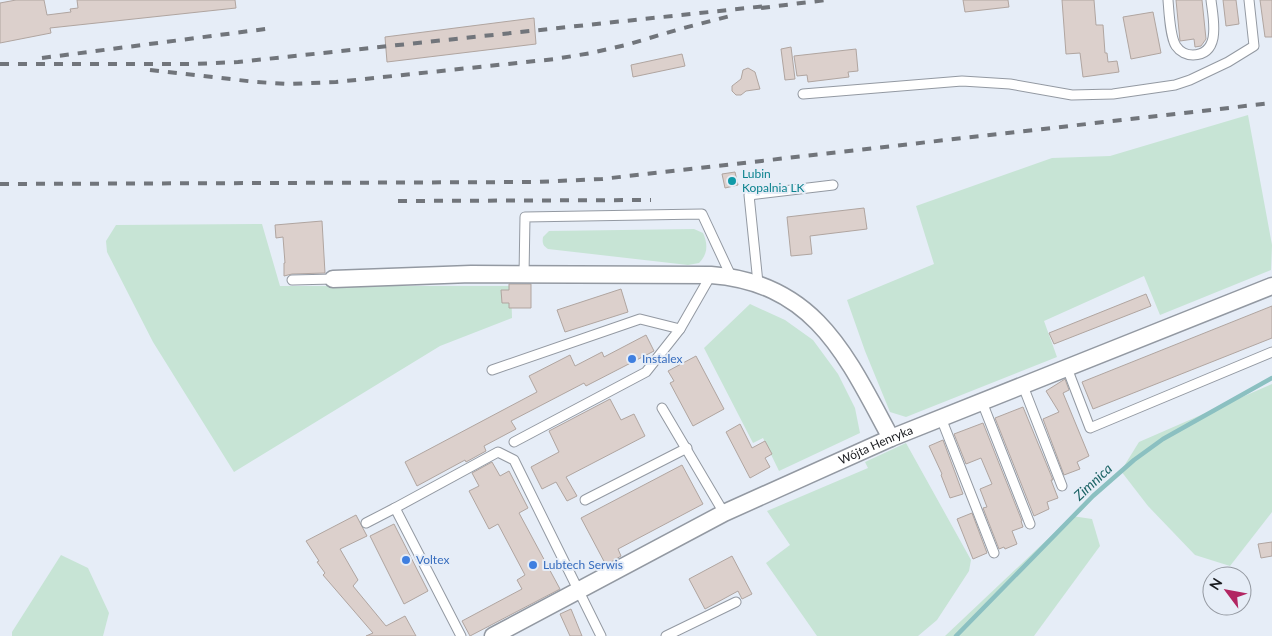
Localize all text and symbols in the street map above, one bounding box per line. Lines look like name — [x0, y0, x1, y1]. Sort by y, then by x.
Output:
place label: Lubin Kopalnia LK — [742, 166, 805, 195]
marker: Lubin Kopalnia LK — [726, 175, 738, 187]
place label: Instalex — [642, 351, 683, 366]
marker: Instalex — [626, 353, 638, 365]
street label: Wójta Henryka — [836, 422, 915, 468]
water label: Zimnica — [1069, 460, 1115, 504]
place label: Voltex — [416, 552, 449, 567]
marker: Voltex — [400, 554, 412, 566]
place label: Lubtech Serwis — [543, 557, 623, 572]
marker: Lubtech Serwis — [527, 559, 539, 571]
north arrow — [1202, 566, 1252, 616]
text: N — [1205, 575, 1226, 593]

